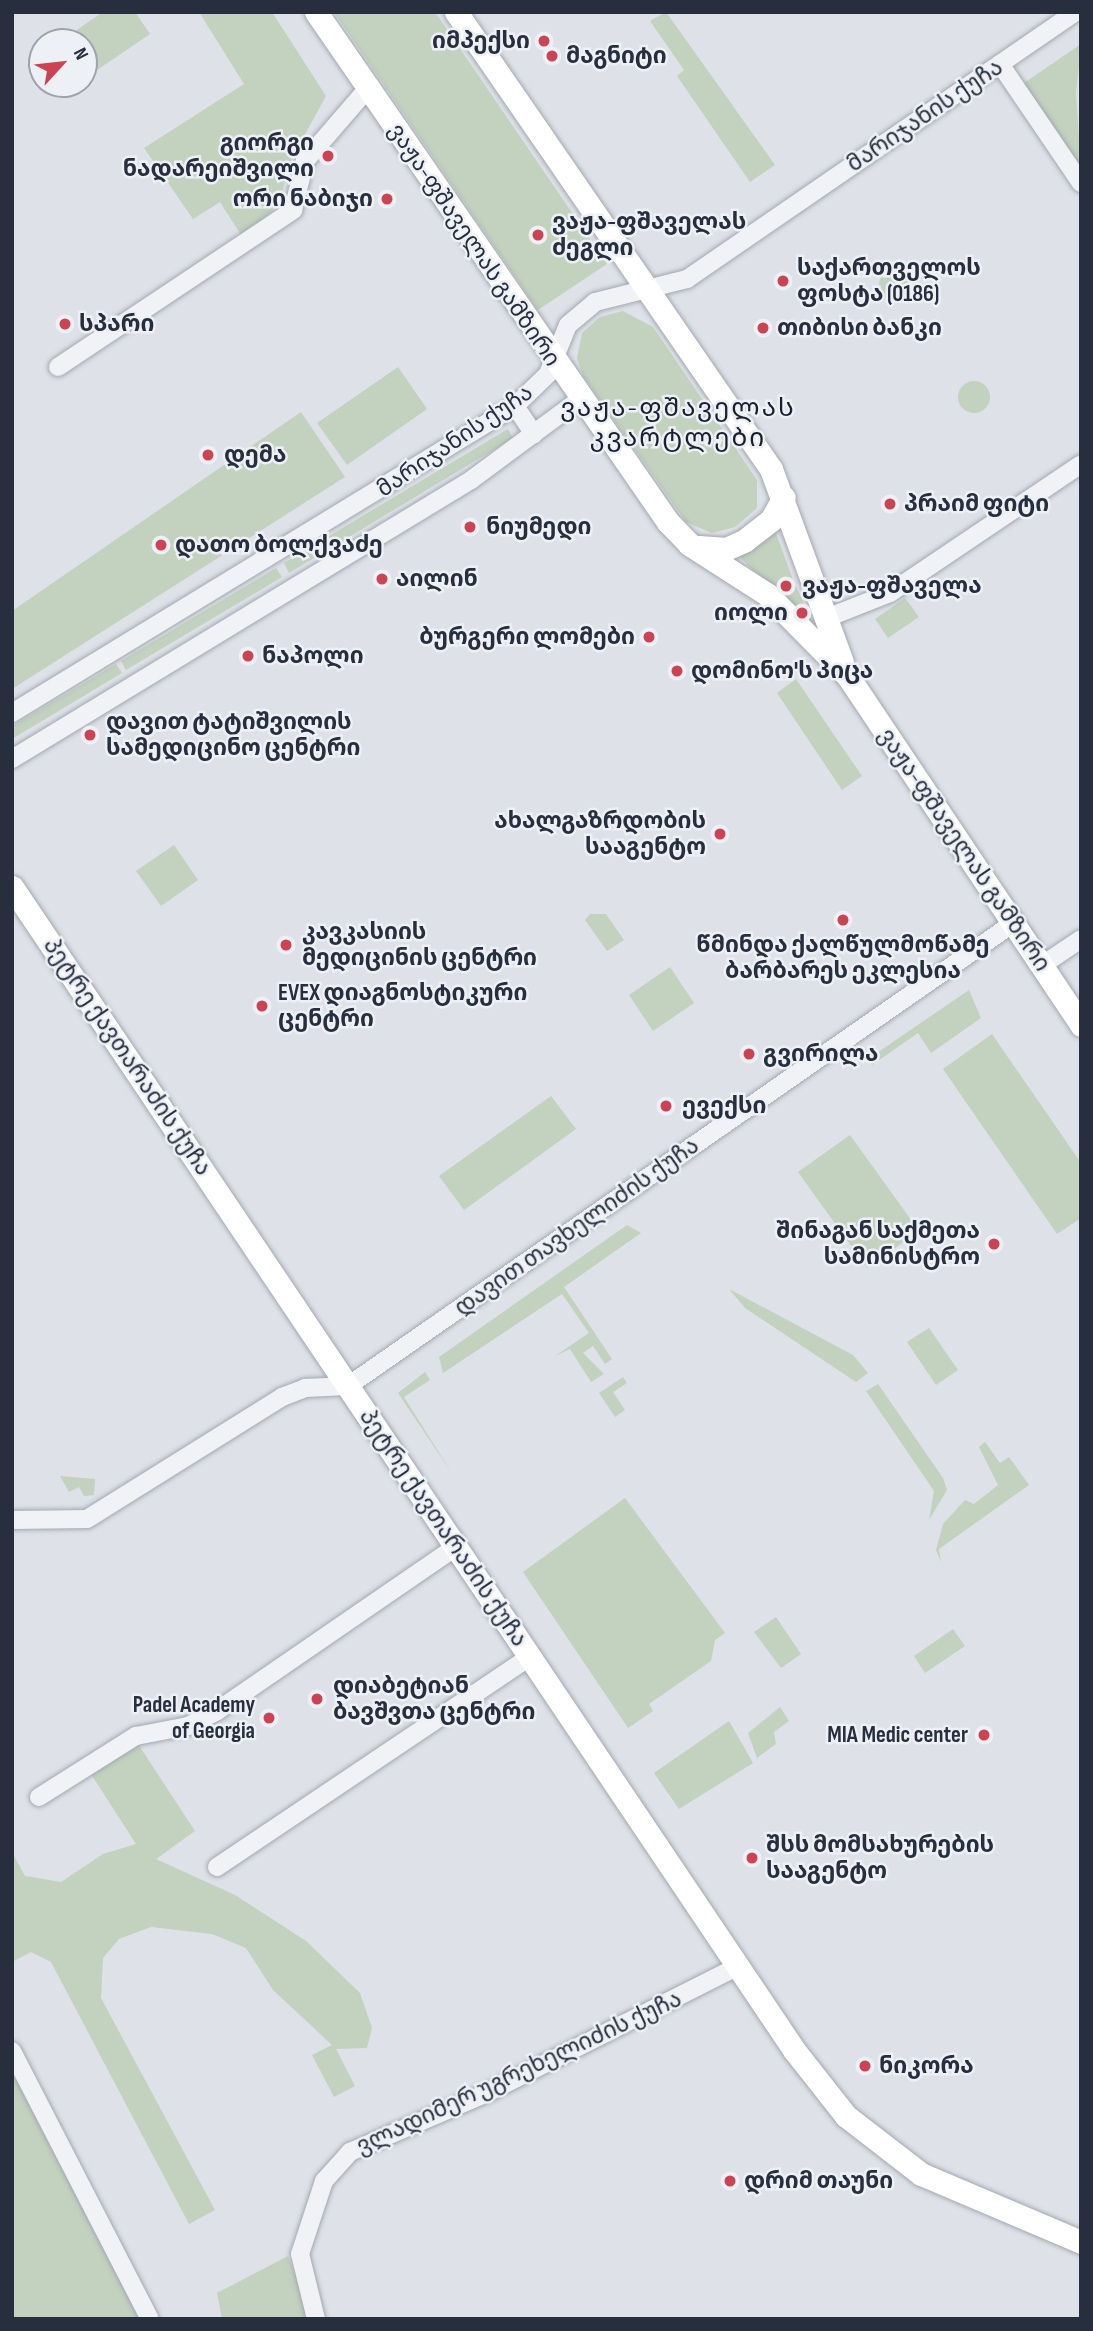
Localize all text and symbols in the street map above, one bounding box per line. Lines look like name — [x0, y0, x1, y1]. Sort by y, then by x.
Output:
place label: იმპექსი — [432, 27, 530, 55]
north arrow — [28, 28, 98, 98]
marker: იმპექსი — [536, 33, 552, 49]
place label: მაგნიტი — [566, 42, 667, 70]
text: N — [68, 44, 93, 64]
marker: მაგნიტი — [544, 48, 560, 64]
street label: მარიჯანის ქუჩა — [842, 54, 1008, 178]
street label: ვაჟა-ფშაველას გამზირი — [382, 118, 566, 372]
place label: გიორგი ნადარეიშვილი — [123, 129, 314, 183]
marker: გიორგი ნადარეიშვილი — [320, 148, 336, 164]
place label: ორი ნაბიჯი — [233, 185, 373, 213]
marker: ორი ნაბიჯი — [379, 191, 395, 207]
place label: ვაჟა-ფშაველას ძეგლი — [552, 208, 746, 262]
marker: ვაჟა-ფშაველას ძეგლი — [530, 227, 546, 243]
place label: საქართველოს ფოსტა (0186) — [797, 254, 981, 308]
marker: საქართველოს ფოსტა (0186) — [775, 273, 791, 289]
place label: სპარი — [79, 310, 154, 338]
place label: თიბისი ბანკი — [777, 314, 942, 342]
marker: სპარი — [57, 316, 73, 332]
marker: თიბისი ბანკი — [755, 320, 771, 336]
street label: მარიჯანის ქუჩა — [372, 379, 538, 503]
district label: ვაჟა-ფშაველას კვარტლები — [562, 393, 794, 454]
place label: დემა — [224, 441, 286, 469]
marker: დემა — [198, 445, 218, 465]
place label: პრაიმ ფიტი — [904, 490, 1049, 518]
marker: პრაიმ ფიტი — [882, 496, 898, 512]
place label: ნიუმედი — [486, 513, 591, 541]
marker: ნიუმედი — [460, 517, 480, 537]
place label: დათო ბოლქვაძე — [175, 531, 383, 559]
marker: დათო ბოლქვაძე — [153, 537, 169, 553]
place label: აილინ — [396, 565, 478, 593]
marker: აილინ — [374, 571, 390, 587]
place label: ვაჟა-ფშაველა — [802, 572, 982, 600]
marker: ვაჟა-ფშაველა — [776, 576, 796, 596]
place label: იოლი — [714, 599, 788, 627]
marker: იოლი — [794, 605, 810, 621]
place label: ბურგერი ლომები — [419, 623, 635, 651]
marker: ბურგერი ლომები — [641, 629, 657, 645]
place label: ნაპოლი — [262, 642, 364, 670]
marker: ნაპოლი — [240, 648, 256, 664]
place label: დომინო'ს პიცა — [691, 657, 873, 685]
marker: დომინო'ს პიცა — [669, 663, 685, 679]
place label: დავით ტატიშვილის სამედიცინო ცენტრი — [106, 708, 360, 762]
street label: ვაჟა-ფშაველას გამზირი — [872, 723, 1056, 977]
marker: დავით ტატიშვილის სამედიცინო ცენტრი — [80, 725, 100, 745]
place label: ახალგაზრდობის სააგენტო — [494, 807, 706, 861]
marker: ახალგაზრდობის სააგენტო — [712, 826, 728, 842]
marker: წმინდა ქალწულმოწამე ბარბარეს ეკლესია — [835, 912, 851, 928]
place label: კავკასიის მედიცინის ცენტრი — [302, 918, 537, 972]
place label: წმინდა ქალწულმოწამე ბარბარეს ეკლესია — [696, 931, 990, 985]
street label: პეტრე ქავთარაძის ქუჩა — [37, 933, 217, 1181]
marker: კავკასიის მედიცინის ცენტრი — [276, 935, 296, 955]
place label: EVEX დიაგნოსტიკური ცენტრი — [278, 979, 527, 1033]
marker: EVEX დიაგნოსტიკური ცენტრი — [252, 996, 272, 1016]
place label: გვირილა — [763, 1040, 878, 1068]
marker: გვირილა — [741, 1046, 757, 1062]
place label: ევექსი — [682, 1092, 766, 1120]
marker: ევექსი — [656, 1096, 676, 1116]
street label: დავით თავხელიძის ქუჩა — [450, 1132, 704, 1322]
place label: შინაგან საქმეთა სამინისტრო — [776, 1217, 980, 1271]
marker: შინაგან საქმეთა სამინისტრო — [986, 1236, 1002, 1252]
street label: პეტრე ქავთარაძის ქუჩა — [353, 1404, 533, 1652]
place label: დიაბეტიან ბავშვთა ცენტრი — [333, 1672, 535, 1726]
marker: დიაბეტიან ბავშვთა ცენტრი — [307, 1689, 327, 1709]
place label: Padel Academy of Georgia — [133, 1691, 255, 1745]
marker: Padel Academy of Georgia — [261, 1710, 277, 1726]
place label: MIA Medic center — [827, 1721, 968, 1749]
marker: MIA Medic center — [974, 1725, 994, 1745]
place label: შსს მომსახურების სააგენტო — [766, 1831, 994, 1885]
marker: შსს მომსახურების სააგენტო — [744, 1850, 760, 1866]
street label: ვლადიმერ უგრეხელიძის ქუჩა — [352, 1985, 686, 2161]
place label: ნიკორა — [879, 2052, 974, 2080]
marker: ნიკორა — [857, 2058, 873, 2074]
place label: დრიმ თაუნი — [744, 2167, 893, 2195]
marker: დრიმ თაუნი — [722, 2173, 738, 2189]

